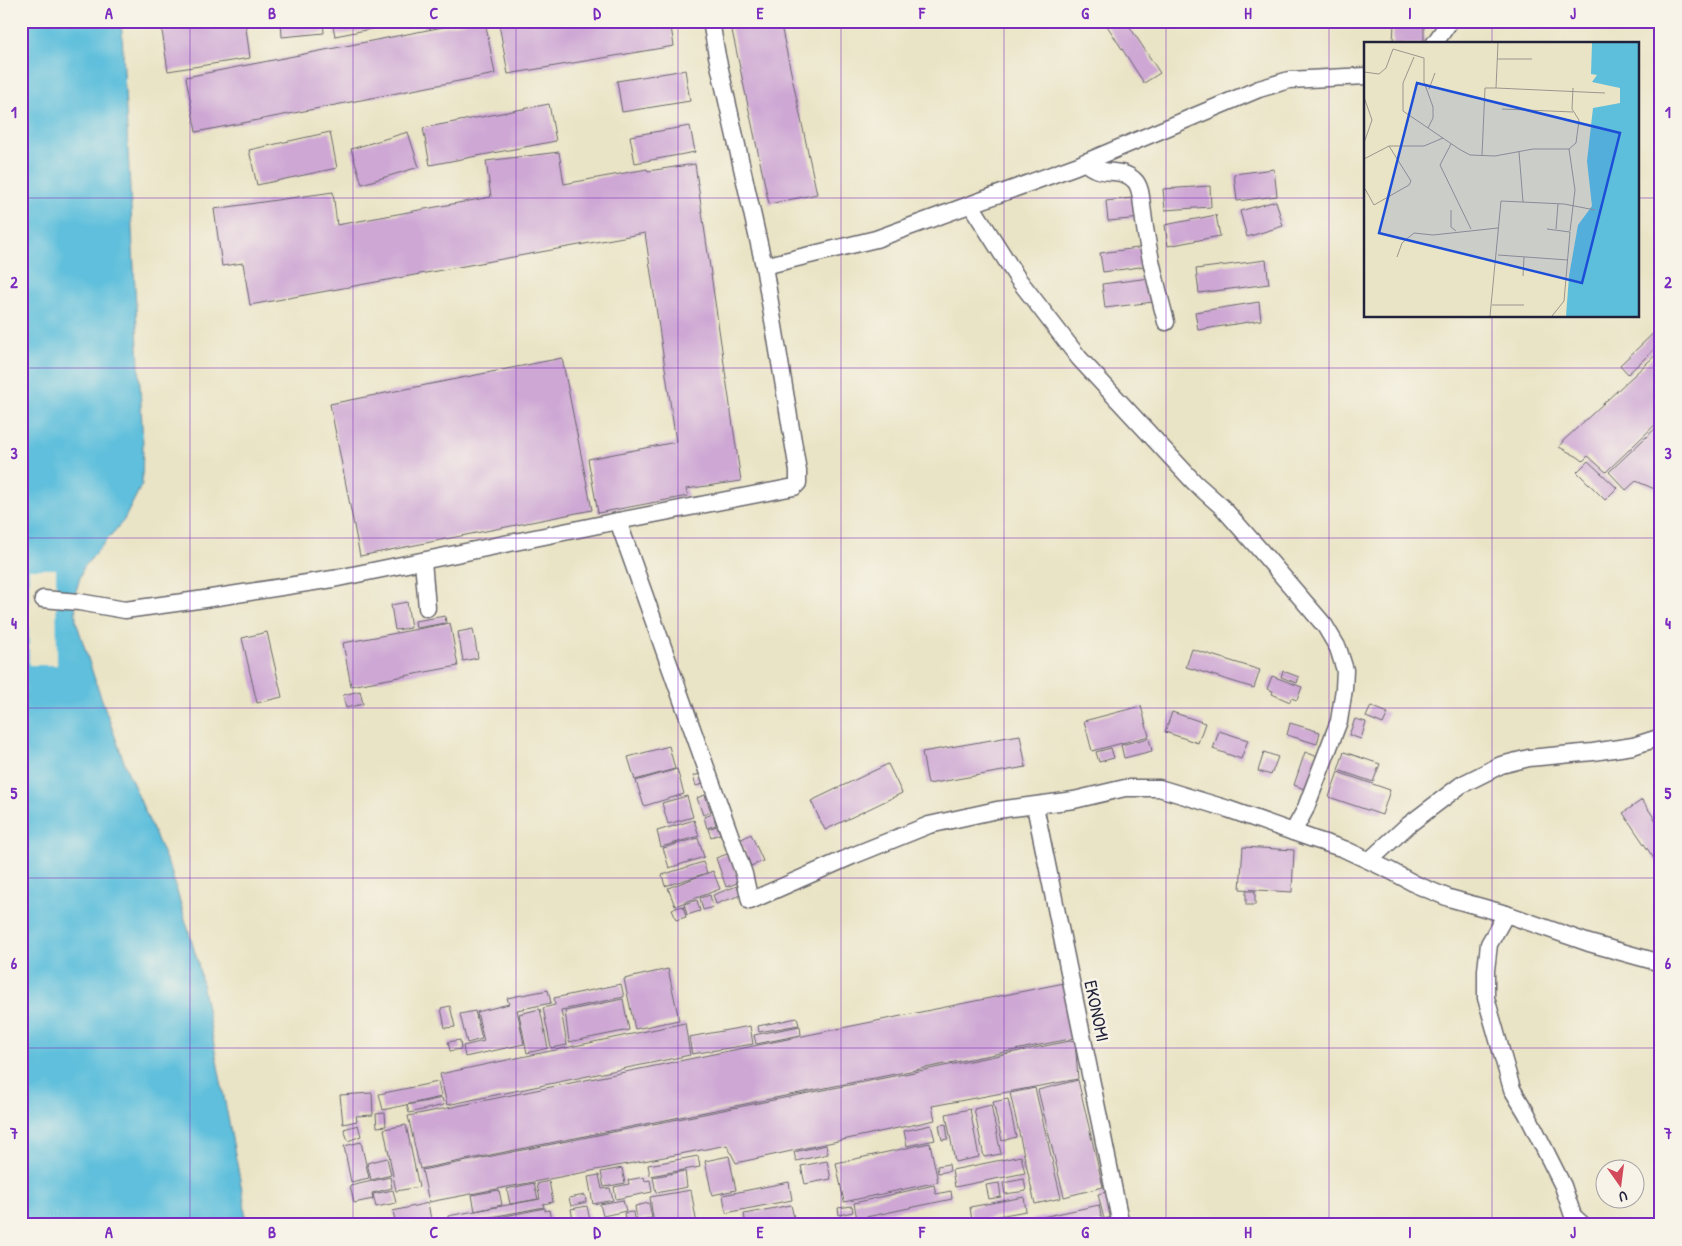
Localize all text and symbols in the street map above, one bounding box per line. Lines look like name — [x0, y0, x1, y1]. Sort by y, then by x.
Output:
text: A — [105, 2, 113, 24]
text: B — [268, 2, 276, 24]
text: C — [430, 2, 439, 24]
text: D — [593, 2, 601, 24]
text: E — [756, 2, 764, 24]
text: F — [918, 2, 926, 24]
text: G — [1081, 2, 1089, 24]
text: H — [1244, 2, 1252, 24]
text: I — [1408, 2, 1412, 24]
text: J — [1570, 2, 1576, 24]
inset map — [1364, 42, 1640, 318]
text: 1 — [11, 101, 17, 123]
text: 1 — [1665, 101, 1671, 123]
text: 2 — [10, 271, 18, 293]
text: 2 — [1664, 271, 1672, 293]
text: 3 — [10, 442, 18, 464]
text: 3 — [1664, 442, 1672, 464]
text: 4 — [11, 612, 17, 634]
text: 4 — [1665, 612, 1671, 634]
text: 5 — [11, 782, 18, 804]
text: 5 — [1665, 782, 1672, 804]
text: 6 — [11, 952, 18, 974]
text: 6 — [1665, 952, 1672, 974]
street label: EKONOMI — [1078, 978, 1116, 1044]
text: 7 — [9, 1122, 18, 1144]
text: 7 — [1663, 1122, 1672, 1144]
north arrow — [1594, 1158, 1644, 1208]
text: U — [1617, 1187, 1629, 1207]
text: A — [105, 1221, 113, 1243]
text: B — [268, 1221, 276, 1243]
text: C — [430, 1221, 439, 1243]
text: D — [593, 1221, 601, 1243]
text: E — [756, 1221, 764, 1243]
text: F — [918, 1221, 926, 1243]
text: G — [1081, 1221, 1089, 1243]
text: H — [1244, 1221, 1252, 1243]
text: I — [1408, 1221, 1412, 1243]
text: J — [1570, 1221, 1576, 1243]

